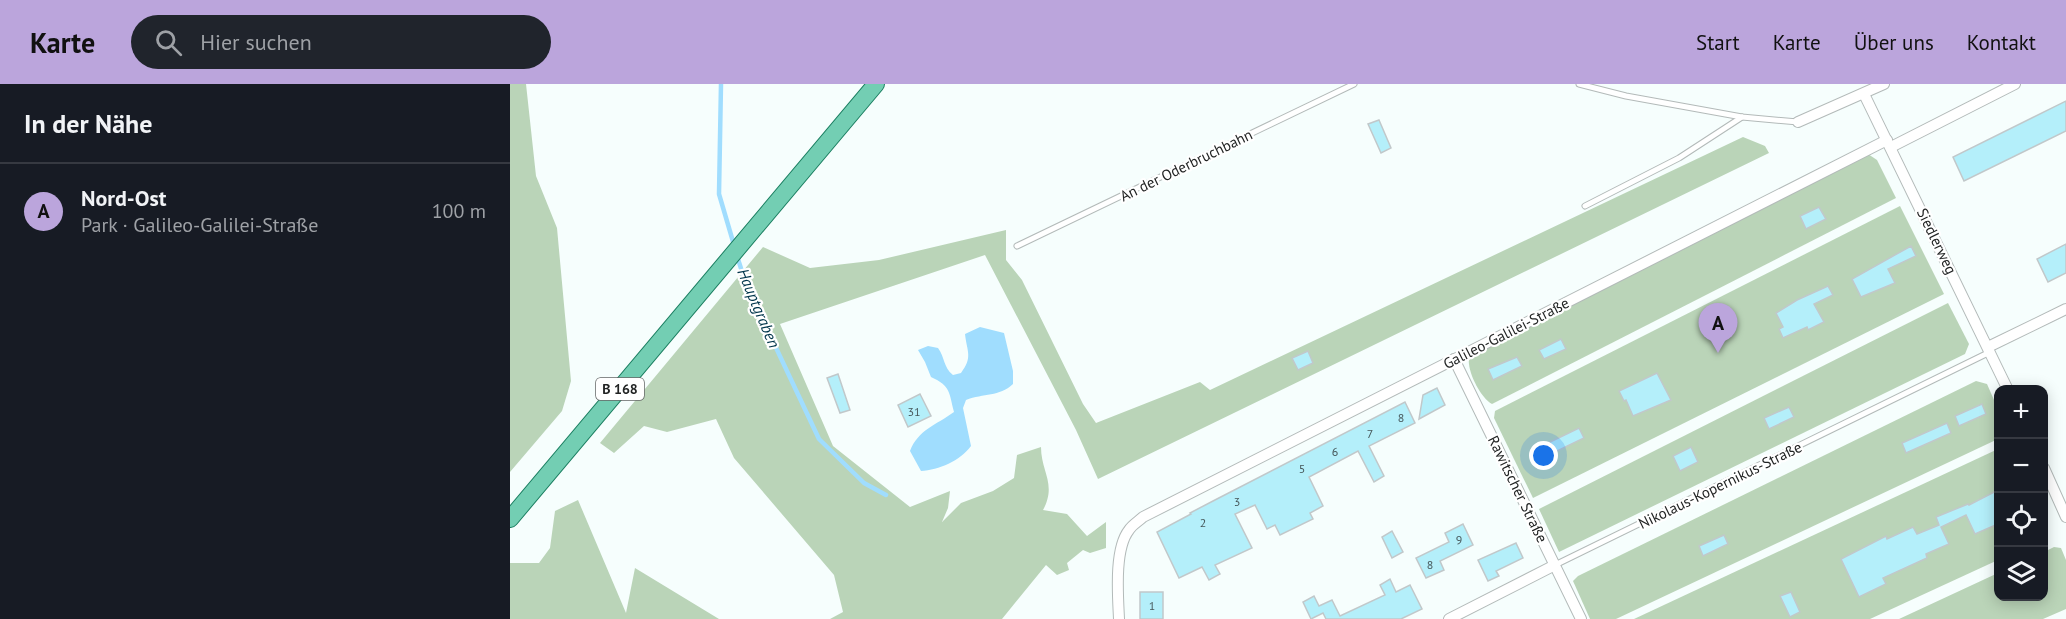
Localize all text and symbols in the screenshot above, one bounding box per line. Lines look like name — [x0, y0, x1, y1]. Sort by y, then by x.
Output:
search box — [131, 15, 551, 69]
text: Karte — [30, 24, 95, 61]
icon: search — [152, 26, 185, 59]
text: Hier suchen — [200, 28, 312, 56]
text: Start — [1696, 29, 1740, 56]
text: Karte — [1773, 29, 1821, 56]
text: Über uns — [1854, 29, 1934, 56]
text: Kontakt — [1967, 29, 2036, 56]
text: In der Nähe — [24, 107, 152, 140]
street label: An der Oderbruchbahn — [1117, 125, 1255, 205]
text: Nord-Ost — [81, 184, 166, 212]
text: A — [37, 198, 50, 224]
text: 100 m — [432, 198, 486, 224]
street label: Siedlerweg — [1913, 205, 1961, 277]
text: Park · Galileo-Galilei-Straße — [81, 212, 318, 238]
water label: Hauptgraben — [733, 265, 785, 351]
street label: Galileo-Galilei-Straße — [1440, 293, 1572, 373]
pin: A — [1698, 304, 1738, 353]
road number: B 168 — [596, 378, 644, 400]
map controls — [1994, 385, 2048, 601]
button: + — [1994, 385, 2048, 439]
house number: 31 — [907, 404, 921, 419]
house number: 8 — [1398, 410, 1404, 425]
house number: 7 — [1367, 426, 1373, 441]
street label: Rawitscher Straße — [1484, 433, 1552, 545]
street label: Nikolaus-Kopernikus-Straße — [1635, 437, 1805, 533]
button: − — [1994, 439, 2048, 493]
your location — [1529, 441, 1558, 470]
house number: 6 — [1332, 444, 1338, 459]
house number: 5 — [1299, 461, 1305, 476]
button: locate — [1994, 493, 2048, 547]
house number: 3 — [1234, 494, 1240, 509]
house number: 2 — [1200, 515, 1206, 530]
house number: 9 — [1456, 532, 1462, 547]
button: layers — [1994, 547, 2048, 601]
house number: 8 — [1427, 557, 1433, 572]
house number: 1 — [1149, 598, 1155, 613]

